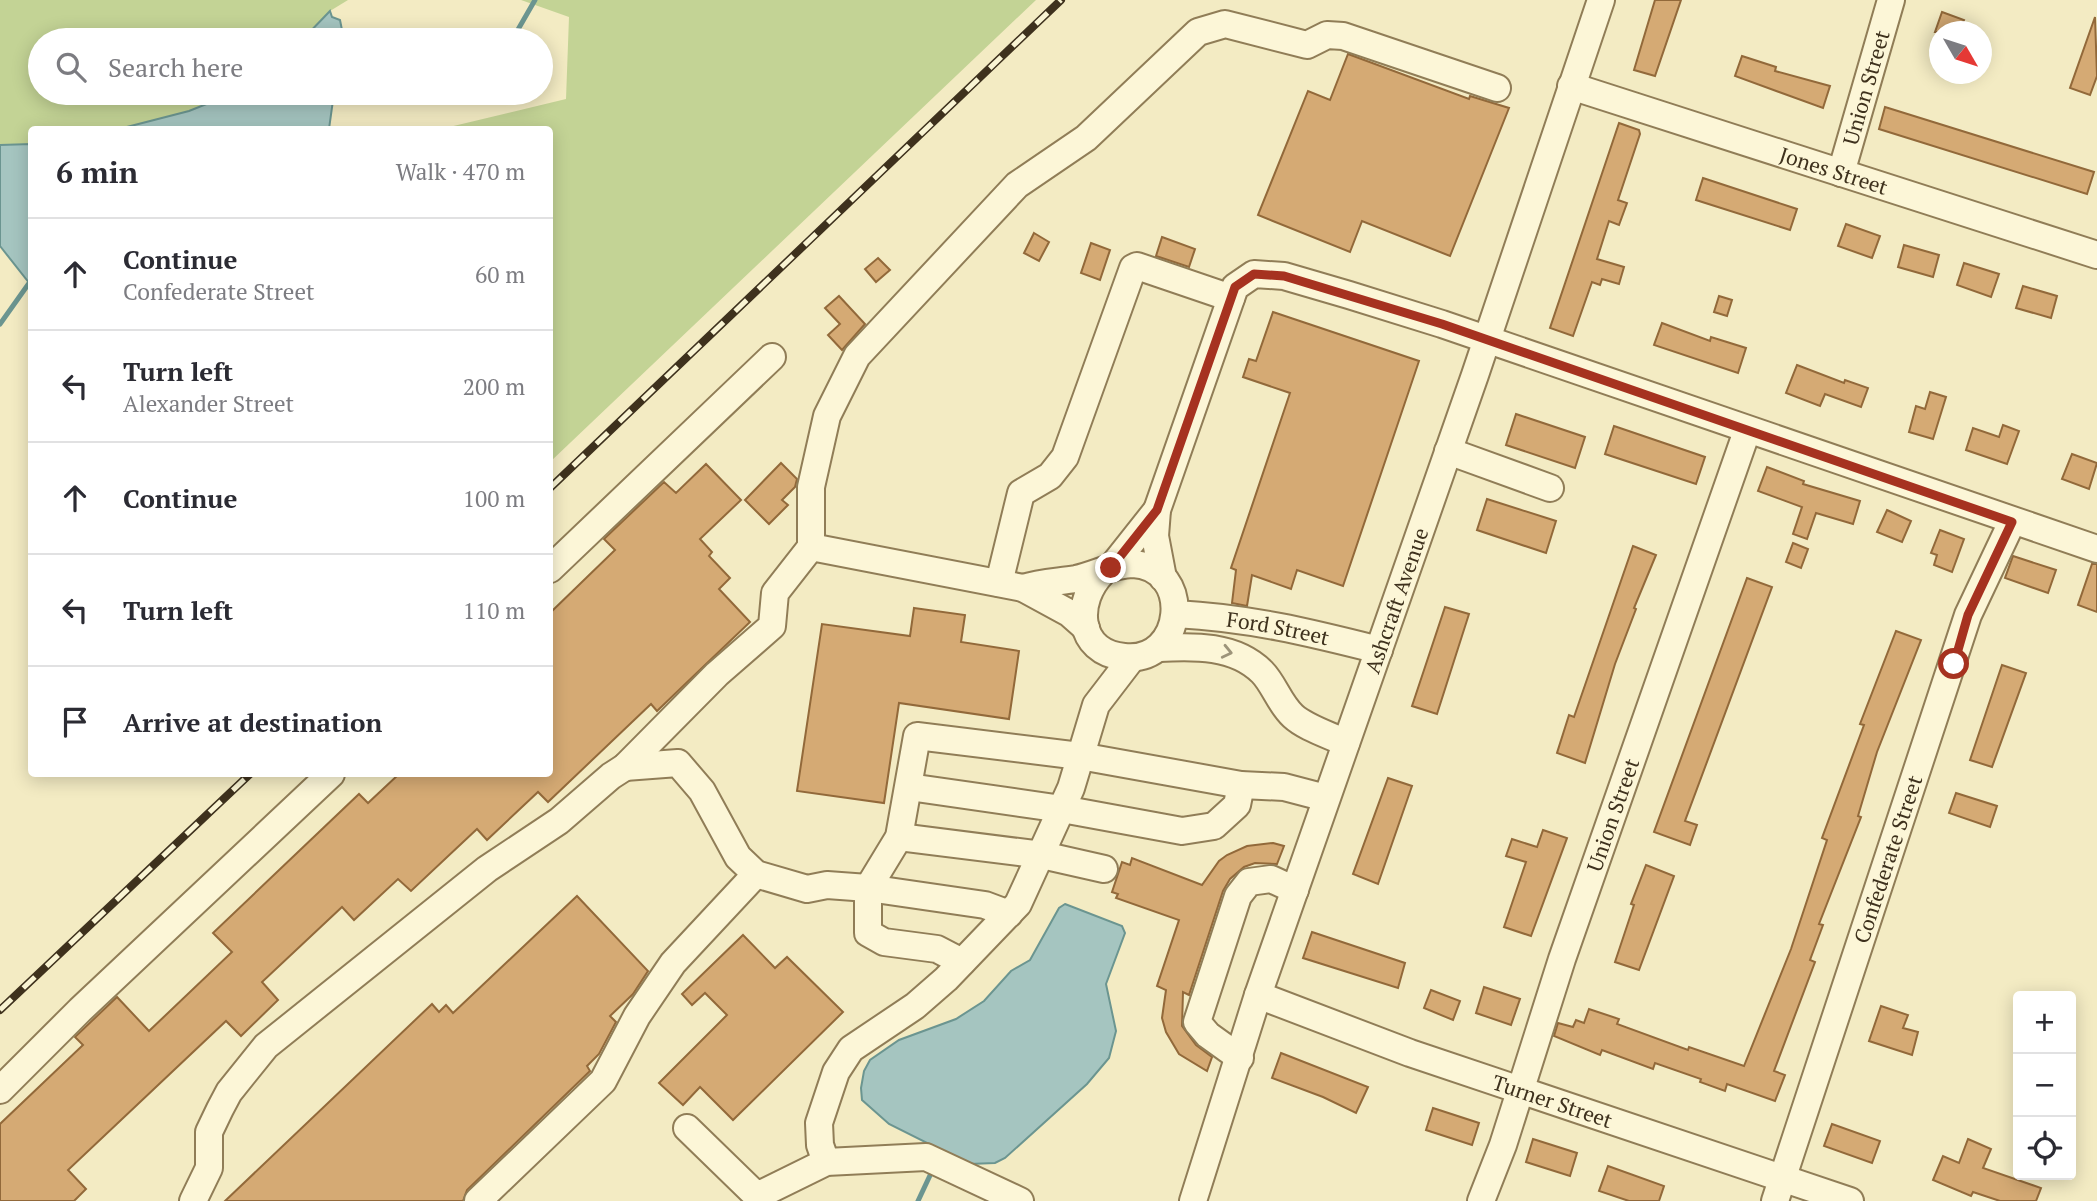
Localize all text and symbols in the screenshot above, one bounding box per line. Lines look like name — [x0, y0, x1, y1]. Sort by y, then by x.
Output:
north arrow — [1929, 21, 1992, 84]
street label: Union Street — [1836, 27, 1896, 148]
search box — [28, 28, 553, 105]
icon: search — [52, 48, 90, 86]
text: Search here — [108, 50, 243, 84]
street label: Jones Street — [1776, 140, 1892, 201]
text: 6 min — [56, 152, 138, 192]
text: Walk · 470 m — [396, 156, 525, 187]
text: Continue — [123, 242, 237, 276]
icon: ahead — [56, 255, 94, 293]
text: 60 m — [475, 259, 525, 290]
text: Confederate Street — [123, 276, 315, 307]
text: Turn left — [123, 354, 233, 388]
icon: left — [56, 367, 94, 405]
text: 200 m — [463, 371, 525, 402]
text: Alexander Street — [123, 388, 294, 419]
icon: ahead — [56, 479, 94, 517]
text: Continue — [123, 481, 237, 515]
text: 100 m — [463, 483, 525, 514]
street label: Ashcraft Avenue — [1358, 524, 1434, 677]
route end — [1095, 552, 1126, 583]
icon: left — [56, 591, 94, 629]
text: Turn left — [123, 593, 233, 627]
text: 110 m — [463, 595, 525, 626]
street label: Ford Street — [1225, 605, 1332, 651]
one-way arrow — [1220, 644, 1232, 659]
route start — [1938, 648, 1969, 679]
icon: arrive — [56, 703, 94, 741]
text: Arrive at destination — [123, 705, 382, 739]
street label: Union Street — [1580, 754, 1645, 875]
street label: Confederate Street — [1847, 771, 1928, 947]
map controls — [2013, 991, 2076, 1180]
button: + — [2013, 991, 2076, 1054]
button: − — [2013, 1054, 2076, 1117]
street label: Turner Street — [1489, 1068, 1616, 1134]
button: locate — [2013, 1117, 2076, 1180]

